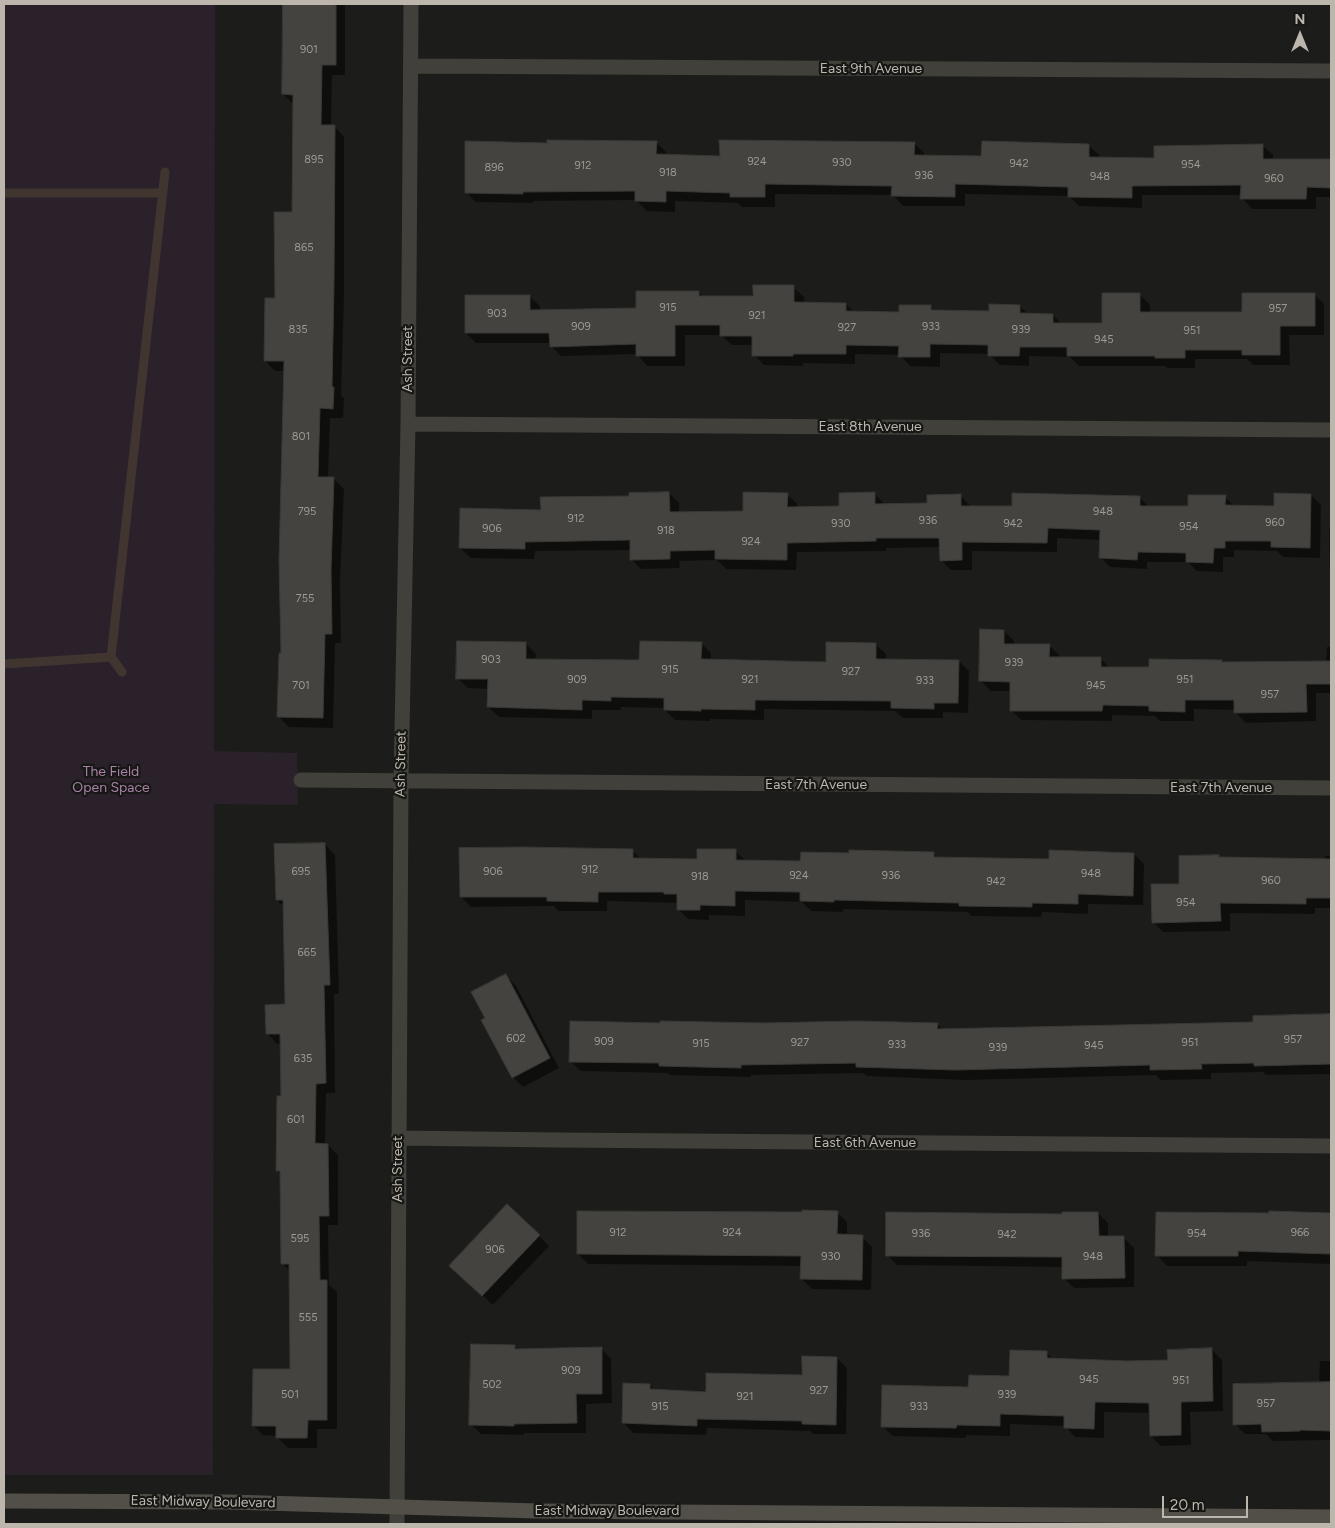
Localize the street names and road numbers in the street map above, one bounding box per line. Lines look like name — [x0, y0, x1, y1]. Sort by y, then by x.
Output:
street label: East 9th Avenue — [820, 61, 922, 77]
street label: Ash Street — [400, 326, 416, 392]
street label: East 8th Avenue — [818, 419, 922, 435]
street label: Ash Street — [392, 731, 410, 797]
street label: East 7th Avenue — [765, 777, 867, 793]
street label: East 7th Avenue — [1170, 780, 1272, 796]
street label: East 6th Avenue — [814, 1135, 916, 1151]
street label: Ash Street — [390, 1136, 406, 1202]
street label: East Midway Boulevard — [130, 1492, 276, 1512]
street label: East Midway Boulevard — [535, 1503, 679, 1519]

